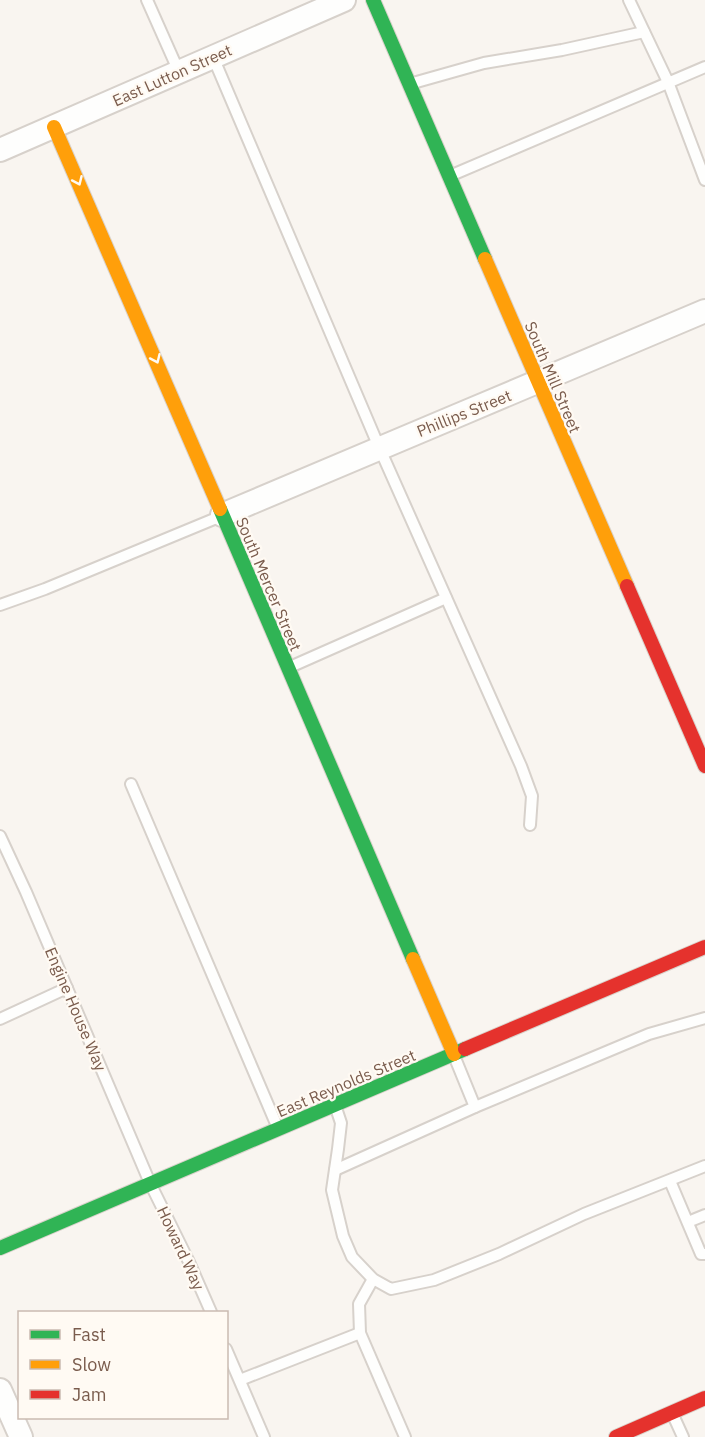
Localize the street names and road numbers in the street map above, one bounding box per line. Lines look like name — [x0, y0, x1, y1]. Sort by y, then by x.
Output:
street label: East Lutton Street — [109, 40, 235, 110]
street label: South Mill Street — [521, 318, 585, 436]
street label: Phillips Street — [414, 385, 514, 441]
street label: South Mercer Street — [232, 514, 306, 654]
street label: Engine House Way — [41, 944, 111, 1074]
street label: East Reynolds Street — [274, 1045, 418, 1121]
street label: Howard Way — [153, 1203, 209, 1293]

